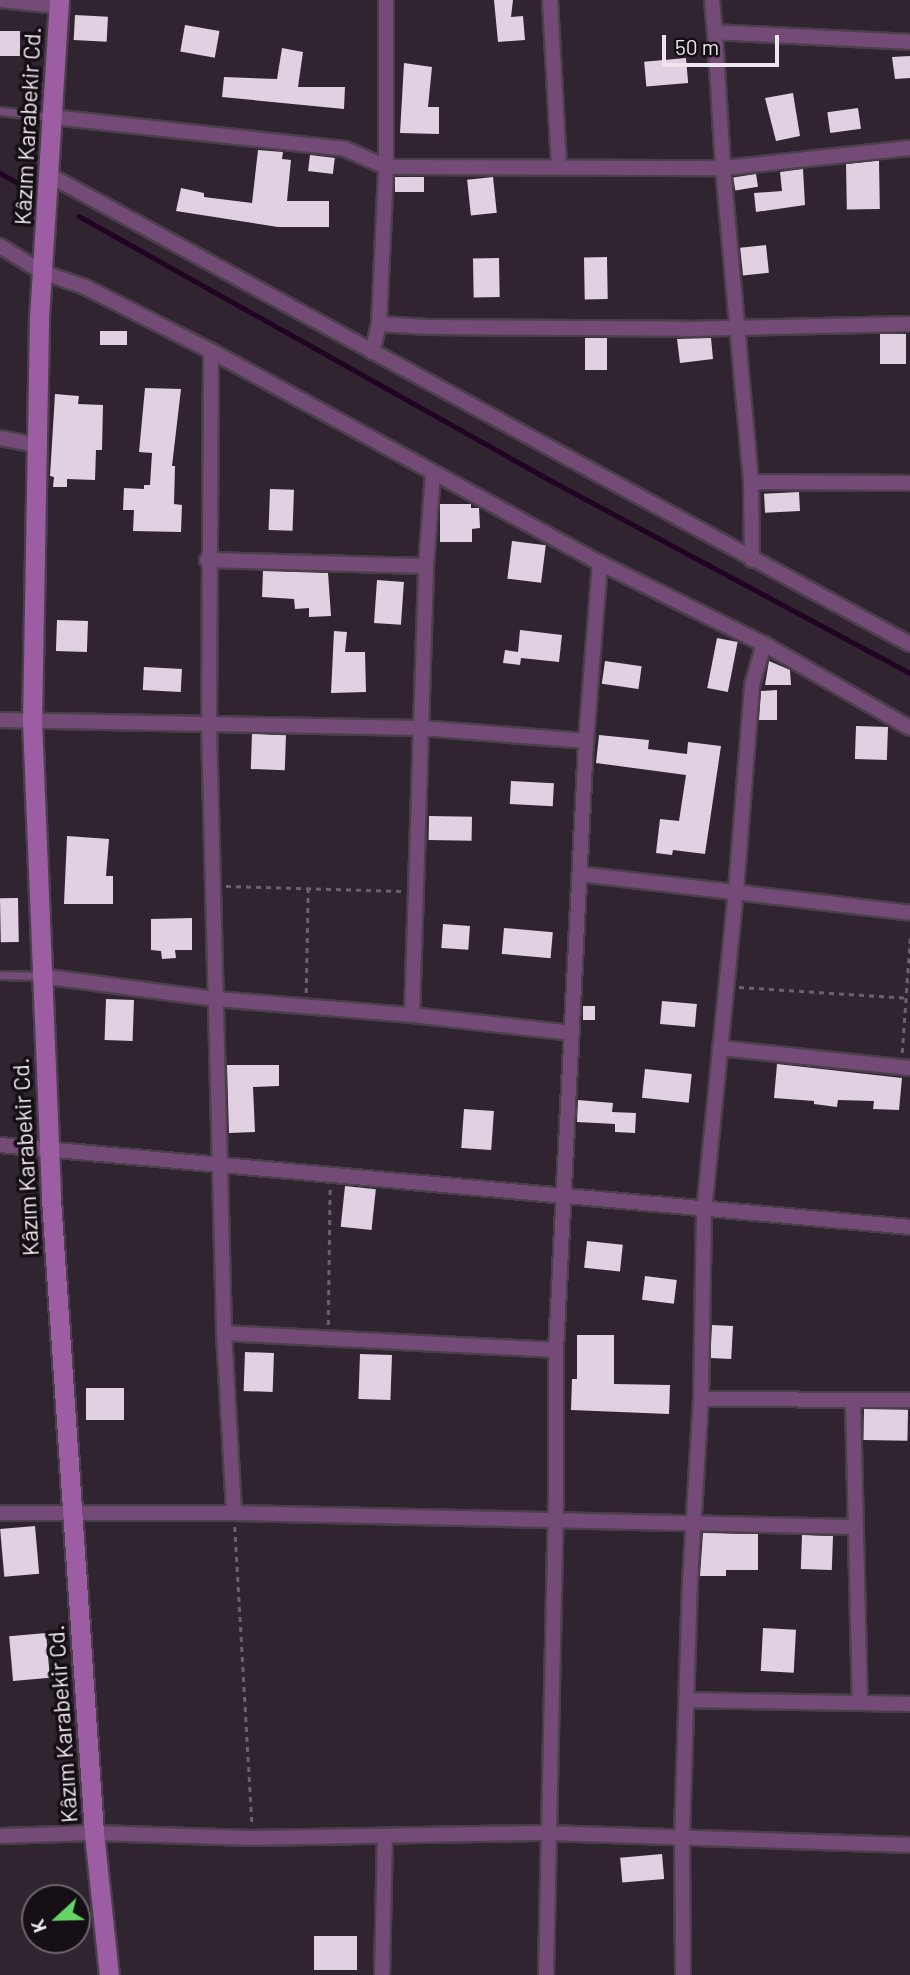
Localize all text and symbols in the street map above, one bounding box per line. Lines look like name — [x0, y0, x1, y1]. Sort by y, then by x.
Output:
scale bar — [665, 21, 782, 65]
street label: Kâzım Karabekir Cd. — [8, 26, 46, 226]
text: 50 m — [675, 34, 719, 59]
street label: Kâzım Karabekir Cd. — [6, 1057, 44, 1257]
street label: Kâzım Karabekir Cd. — [41, 1624, 83, 1824]
north arrow — [21, 1884, 91, 1954]
text: K — [25, 1916, 51, 1936]

